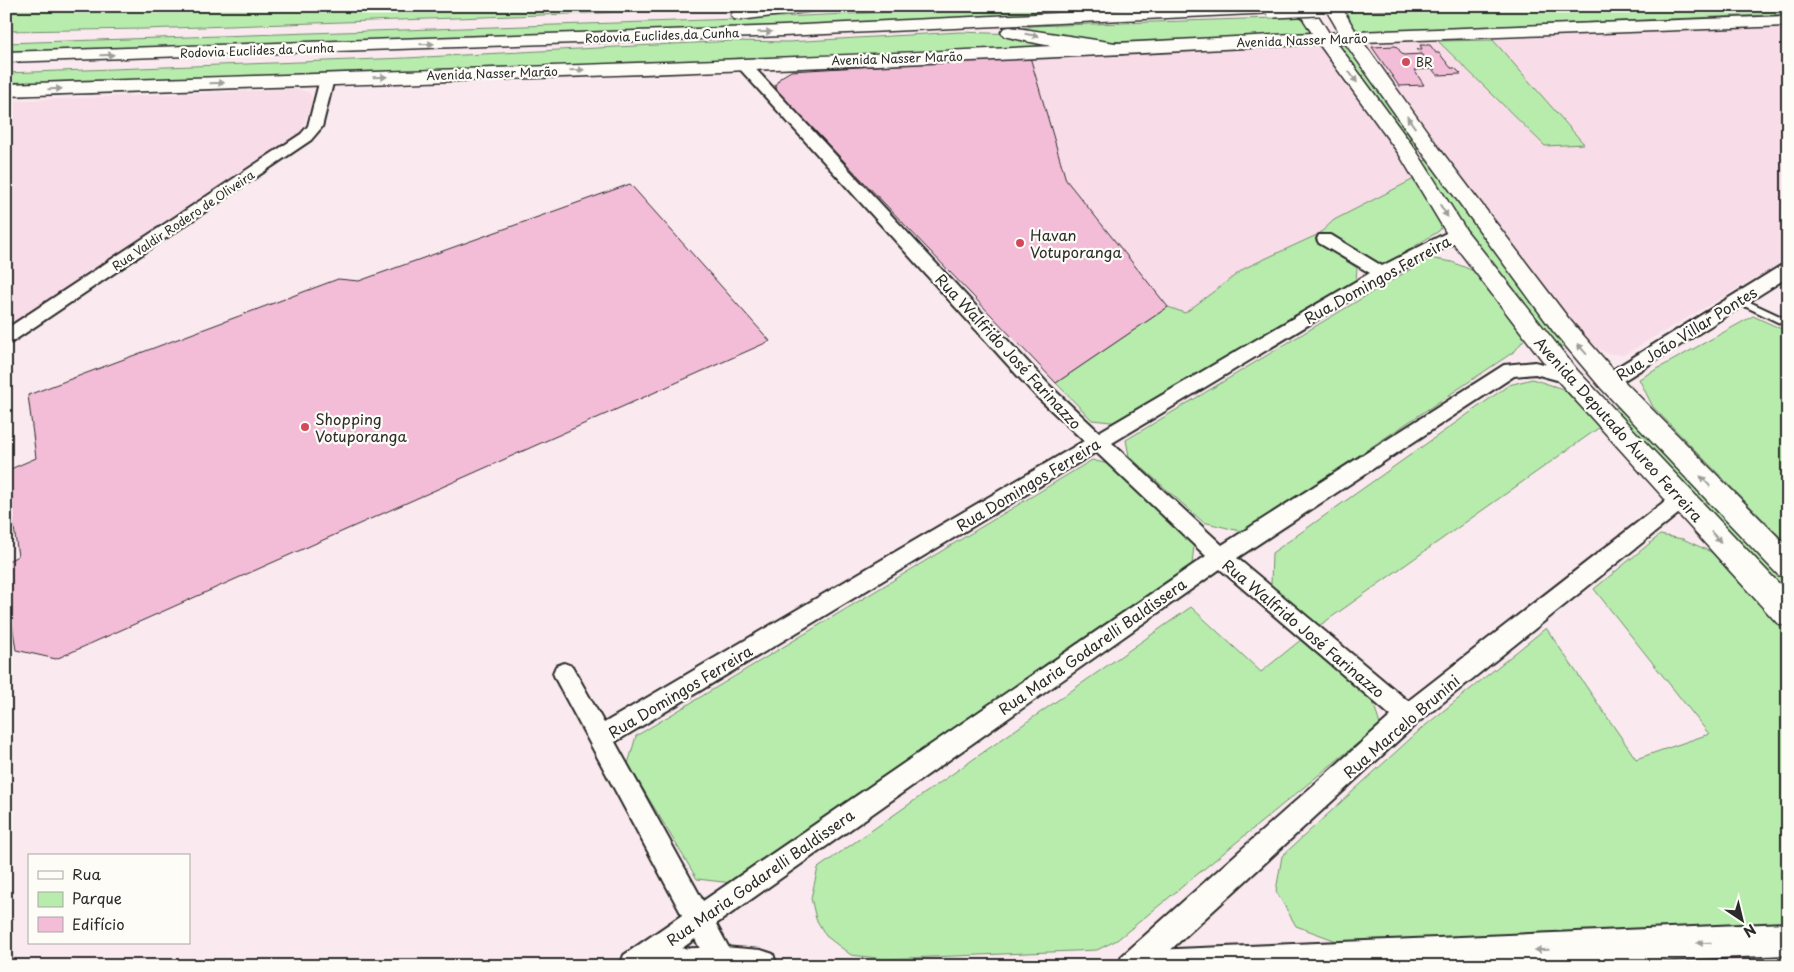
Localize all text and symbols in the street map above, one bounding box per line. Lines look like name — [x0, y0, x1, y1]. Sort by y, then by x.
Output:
street label: Rodovia Euclides da Cunha — [584, 23, 740, 47]
one-way arrow — [757, 27, 773, 35]
street label: Avenida Nasser Marão — [1236, 29, 1368, 51]
one-way arrow — [1024, 31, 1039, 39]
street label: Rodovia Euclides da Cunha — [179, 38, 335, 62]
one-way arrow — [420, 39, 436, 47]
street label: Avenida Nasser Marão — [831, 47, 963, 69]
one-way arrow — [100, 51, 116, 59]
place label: BR — [1416, 53, 1433, 71]
marker: BR — [1400, 56, 1412, 68]
street label: Avenida Nasser Marão — [426, 62, 558, 84]
one-way arrow — [569, 66, 585, 74]
one-way arrow — [1348, 70, 1358, 84]
one-way arrow — [372, 73, 388, 81]
one-way arrow — [210, 79, 226, 87]
one-way arrow — [47, 84, 63, 92]
one-way arrow — [1406, 115, 1416, 129]
street label: Rua Valdir Rodero de Oliveira — [108, 165, 258, 274]
one-way arrow — [1440, 205, 1449, 218]
place label: Havan Votuporanga — [1030, 223, 1122, 263]
street label: Rua Domingos Ferreira — [1299, 229, 1455, 329]
marker: Havan Votuporanga — [1014, 237, 1026, 249]
street label: Rua Walfrido José Farinazzo — [930, 268, 1088, 434]
street label: Rua João Villar Pontes — [1611, 280, 1761, 386]
street label: Avenida Deputado Áureo Ferreira — [1529, 331, 1709, 527]
one-way arrow — [1576, 344, 1588, 356]
place label: Shopping Votuporanga — [315, 407, 407, 447]
marker: Shopping Votuporanga — [299, 421, 311, 433]
street label: Rua Domingos Ferreira — [952, 431, 1105, 536]
one-way arrow — [1699, 475, 1711, 487]
one-way arrow — [1710, 531, 1722, 543]
street label: Rua Walfrido José Farinazzo — [1218, 553, 1390, 703]
street label: Rua Maria Godarelli Baldissera — [993, 572, 1191, 720]
street label: Rua Domingos Ferreira — [604, 638, 757, 743]
street label: Rua Marcelo Brunini — [1338, 669, 1464, 783]
street label: Rua Maria Godarelli Baldissera — [661, 803, 859, 951]
legend — [28, 854, 190, 944]
text: Rua — [72, 862, 101, 885]
text: Parque — [72, 886, 122, 909]
north arrow — [1716, 894, 1766, 944]
text: Edifício — [72, 912, 125, 935]
text: N — [1739, 919, 1760, 943]
one-way arrow — [1696, 939, 1712, 947]
one-way arrow — [1533, 946, 1549, 954]

